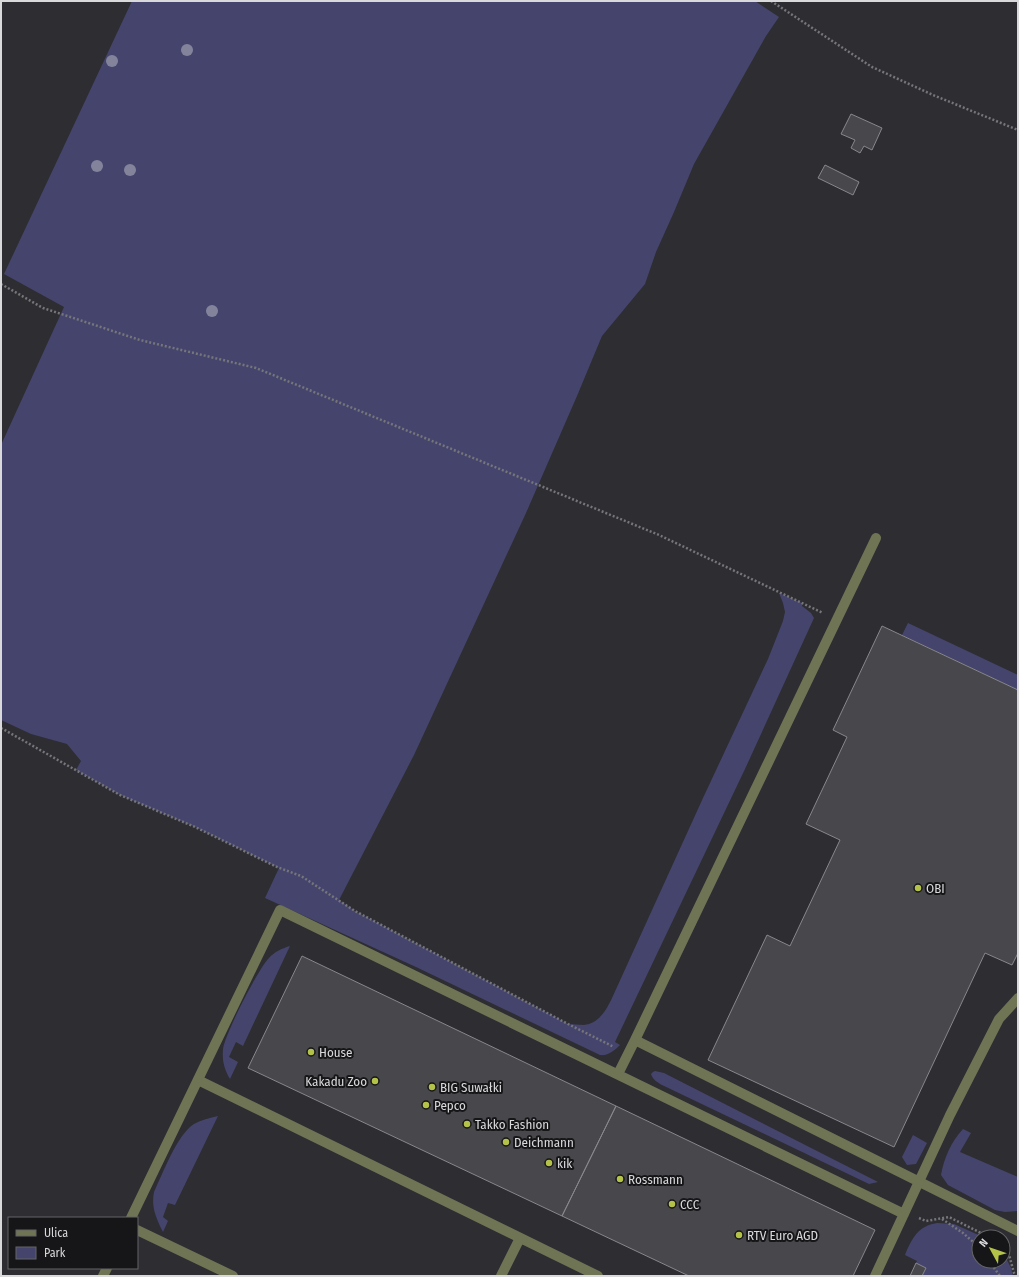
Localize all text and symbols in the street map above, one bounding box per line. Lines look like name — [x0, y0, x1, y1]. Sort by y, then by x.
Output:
place label: OBI — [926, 881, 945, 896]
marker: OBI — [913, 883, 923, 893]
place label: House — [319, 1045, 353, 1060]
marker: House — [306, 1047, 316, 1057]
place label: Kakadu Zoo — [305, 1074, 367, 1089]
marker: Kakadu Zoo — [370, 1076, 380, 1086]
place label: BIG Suwałki — [440, 1080, 502, 1095]
marker: BIG Suwałki — [427, 1082, 437, 1092]
place label: Pepco — [434, 1098, 466, 1113]
marker: Pepco — [421, 1100, 431, 1110]
place label: Takko Fashion — [475, 1117, 549, 1132]
marker: Takko Fashion — [462, 1119, 472, 1129]
place label: Deichmann — [514, 1135, 574, 1150]
marker: Deichmann — [501, 1137, 511, 1147]
place label: kik — [557, 1156, 573, 1171]
marker: kik — [544, 1158, 554, 1168]
place label: Rossmann — [628, 1172, 683, 1187]
marker: Rossmann — [615, 1174, 625, 1184]
place label: CCC — [680, 1197, 700, 1212]
marker: CCC — [667, 1199, 677, 1209]
legend — [8, 1217, 138, 1269]
text: Ulica — [44, 1226, 68, 1240]
place label: RTV Euro AGD — [747, 1228, 818, 1243]
north arrow — [971, 1229, 1011, 1269]
marker: RTV Euro AGD — [734, 1230, 744, 1240]
text: N — [977, 1236, 991, 1250]
text: Park — [44, 1246, 66, 1260]

